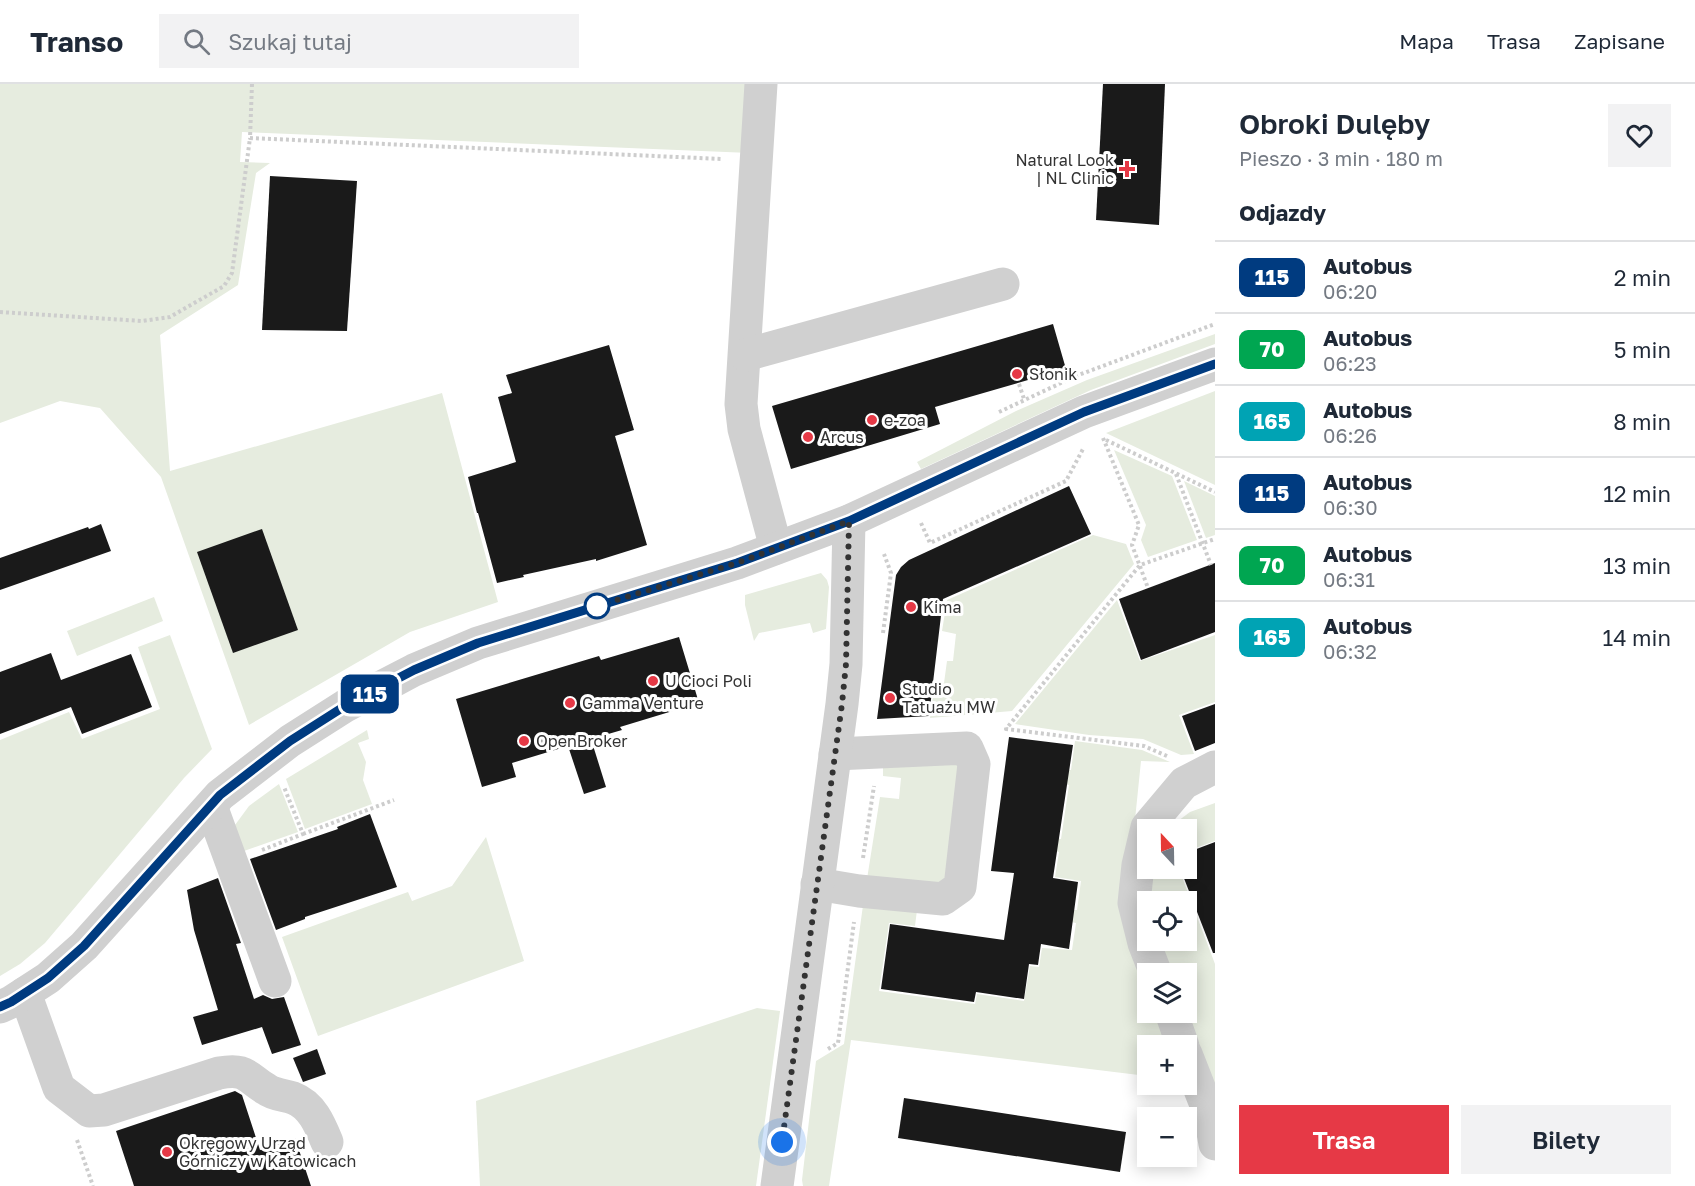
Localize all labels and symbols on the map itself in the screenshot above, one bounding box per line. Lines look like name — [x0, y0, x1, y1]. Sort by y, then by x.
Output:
place label: Natural Look | NL Clinic — [1015, 150, 1114, 188]
marker: Natural Look | NL Clinic — [1118, 160, 1136, 178]
place label: Słonik — [1029, 364, 1077, 384]
marker: Słonik — [1010, 367, 1024, 381]
place label: e-zoa — [884, 410, 926, 430]
marker: e-zoa — [865, 413, 879, 427]
place label: Arcus — [820, 427, 864, 447]
marker: Arcus — [801, 430, 815, 444]
unlabelled marker — [584, 593, 610, 619]
place label: Kima — [923, 597, 962, 617]
marker: Kima — [904, 600, 918, 614]
place label: U Cioci Poli — [665, 671, 752, 691]
line badge: 115 — [336, 674, 404, 714]
marker: U Cioci Poli — [646, 674, 660, 688]
place label: Studio Tatuażu MW — [902, 679, 995, 717]
marker: Studio Tatuażu MW — [883, 691, 897, 705]
place label: Gamma Venture — [582, 693, 704, 713]
marker: Gamma Venture — [563, 696, 577, 710]
place label: OpenBroker — [536, 731, 627, 751]
marker: OpenBroker — [517, 734, 531, 748]
north arrow — [1137, 819, 1197, 879]
your location — [767, 1127, 797, 1157]
place label: Okręgowy Urząd Górniczy w Katowicach — [179, 1133, 356, 1171]
marker: Okręgowy Urząd Górniczy w Katowicach — [160, 1145, 174, 1159]

